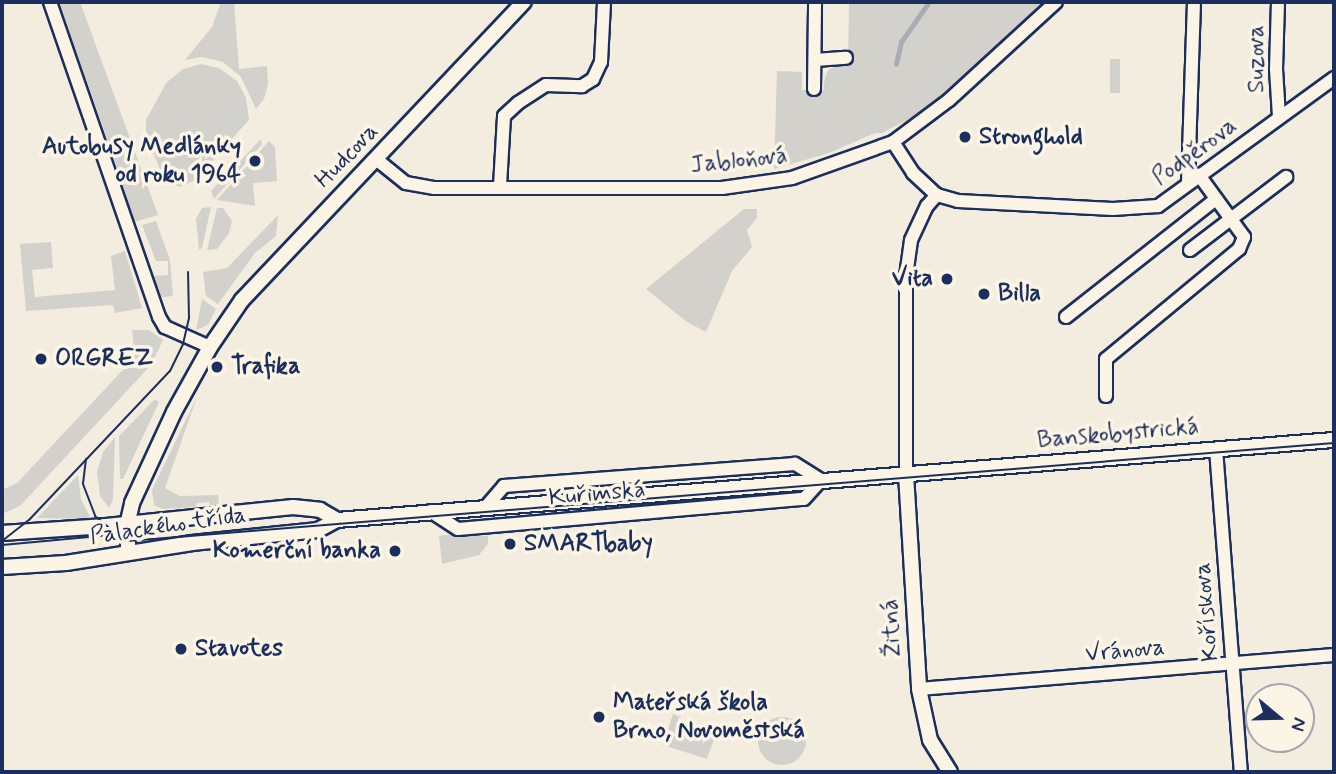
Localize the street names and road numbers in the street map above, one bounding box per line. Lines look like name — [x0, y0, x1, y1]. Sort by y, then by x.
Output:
street label: Suzova — [1243, 25, 1271, 93]
street label: Podpěrova — [1147, 112, 1243, 192]
street label: Hudcova — [309, 118, 385, 194]
street label: Jabloňová — [689, 142, 789, 180]
street label: Banskobystrická — [1036, 413, 1200, 455]
street label: Kuřimská — [547, 475, 647, 513]
street label: Palackého třída — [88, 501, 248, 551]
street label: Kořískova — [1188, 561, 1226, 663]
street label: Žitná — [876, 598, 908, 658]
street label: Vránova — [1084, 633, 1166, 669]

